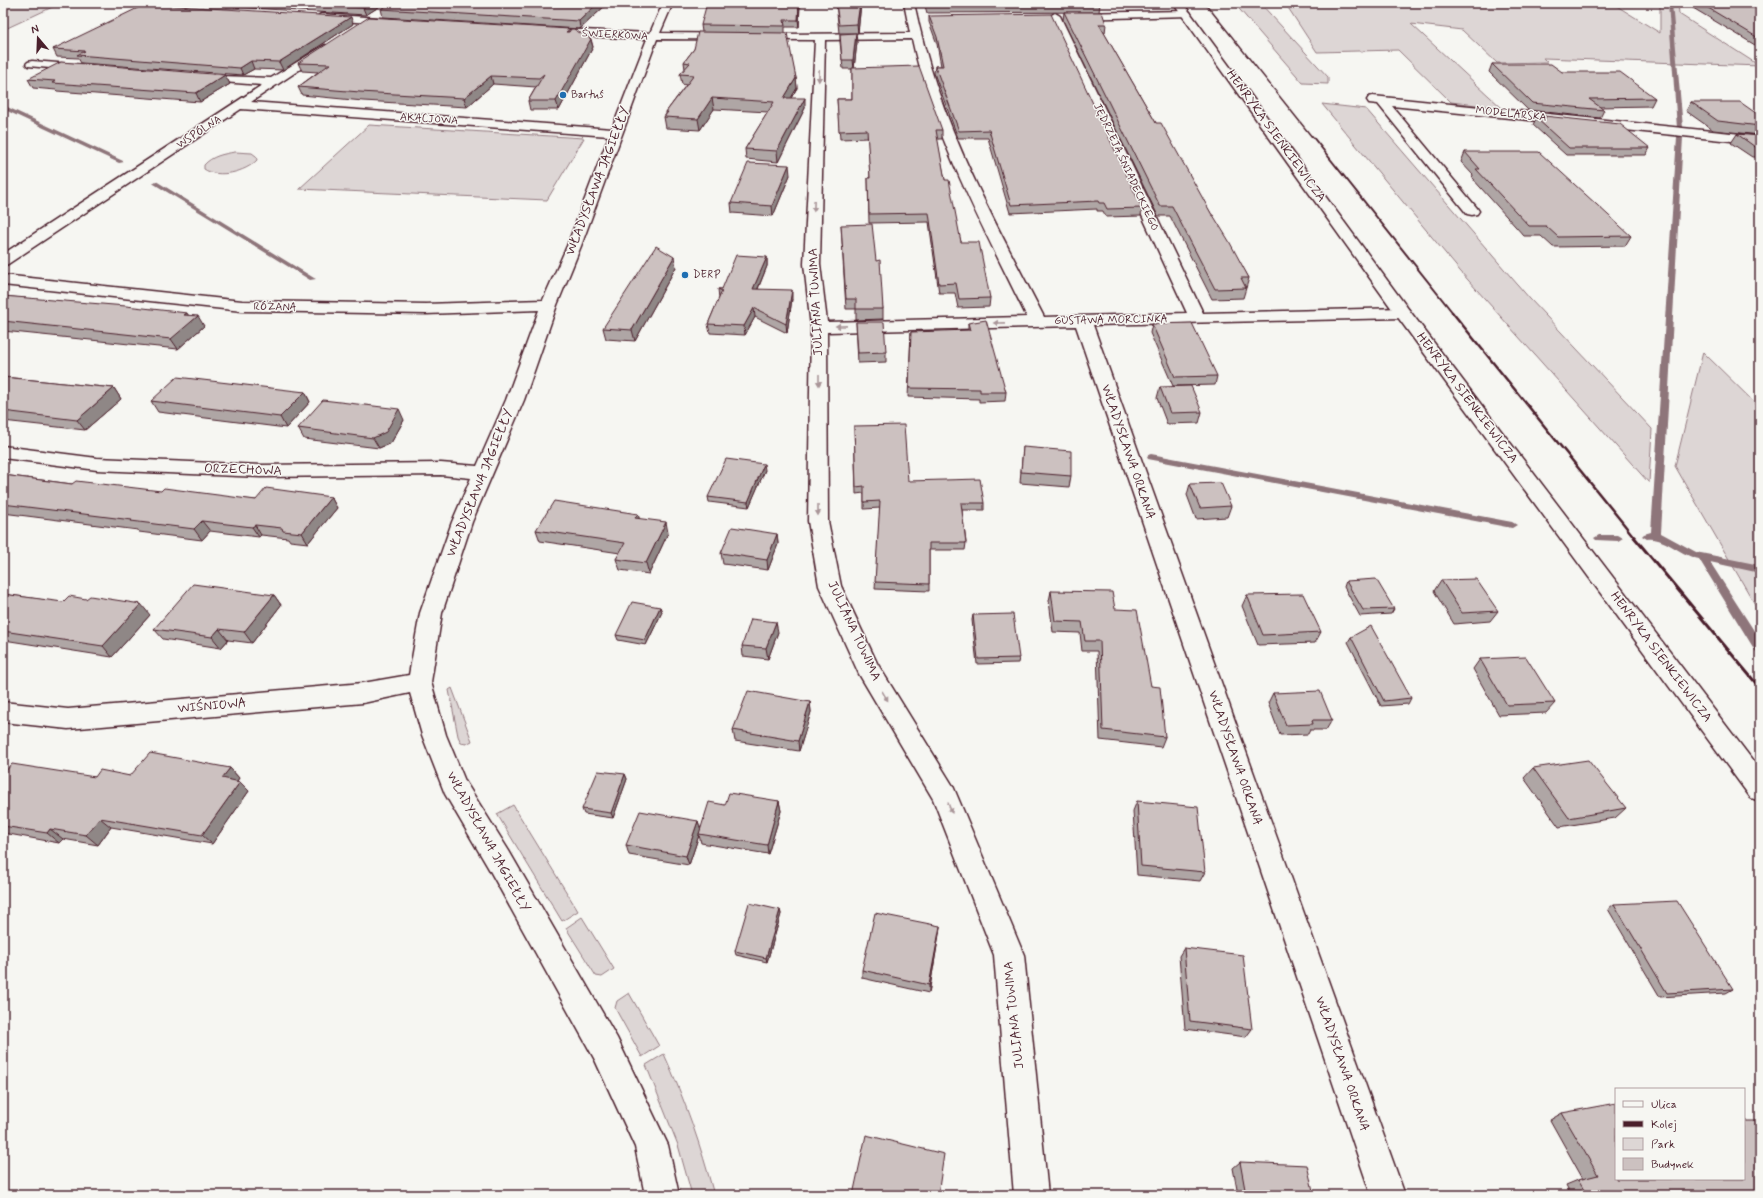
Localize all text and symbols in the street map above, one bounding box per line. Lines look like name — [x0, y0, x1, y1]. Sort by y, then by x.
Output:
north arrow — [18, 18, 58, 58]
text: N — [29, 22, 41, 37]
street label: ŚWIERKOWA — [582, 25, 648, 44]
street label: HENRYKA SIENKIEWICZA — [1222, 66, 1330, 206]
one-way arrow — [816, 70, 822, 83]
place label: Bartuś — [571, 88, 604, 102]
marker: Bartuś — [558, 90, 568, 100]
street label: JĘDRZEJA ŚNIADECKIEGO — [1090, 100, 1163, 233]
street label: MODELARSKA — [1475, 103, 1547, 125]
street label: WŁADYSŁAWA JAGIEŁŁY — [562, 104, 634, 258]
street label: AKACJOWA — [399, 110, 459, 128]
street label: WSPÓLNA — [174, 112, 224, 152]
one-way arrow — [811, 200, 818, 212]
street label: JULIANA TUWIMA — [805, 247, 827, 357]
place label: DERP — [693, 268, 721, 282]
marker: DERP — [680, 270, 690, 280]
street label: RÓŻANA — [253, 300, 297, 314]
street label: GUSTAWA MORCINKA — [1054, 312, 1168, 328]
one-way arrow — [993, 319, 1005, 326]
one-way arrow — [835, 323, 847, 330]
street label: HENRYKA SIENKIEWICZA — [1412, 329, 1522, 467]
one-way arrow — [816, 374, 822, 387]
street label: WŁADYSŁAWA ORKANA — [1097, 382, 1159, 522]
street label: WŁADYSŁAWA JAGIEŁŁY — [443, 406, 518, 559]
street label: ORZECHOWA — [204, 460, 282, 480]
one-way arrow — [815, 504, 821, 517]
street label: JULIANA TUWIMA — [823, 578, 885, 684]
street label: HENRYKA SIENKIEWICZA — [1606, 588, 1716, 726]
street label: WŁADYSŁAWA ORKANA — [1204, 688, 1266, 828]
one-way arrow — [881, 690, 888, 702]
street label: WIŚNIOWA — [177, 694, 247, 717]
street label: WŁADYSŁAWA JAGIEŁŁY — [442, 769, 534, 916]
one-way arrow — [947, 803, 953, 815]
street label: JULIANA TUWIMA — [1000, 960, 1028, 1070]
street label: WŁADYSŁAWA ORKANA — [1311, 994, 1373, 1134]
legend — [1615, 1088, 1745, 1180]
text: Ulica — [1651, 1097, 1677, 1113]
text: Kolej — [1651, 1117, 1677, 1133]
text: Park — [1651, 1137, 1675, 1153]
text: Budynek — [1651, 1157, 1694, 1173]

